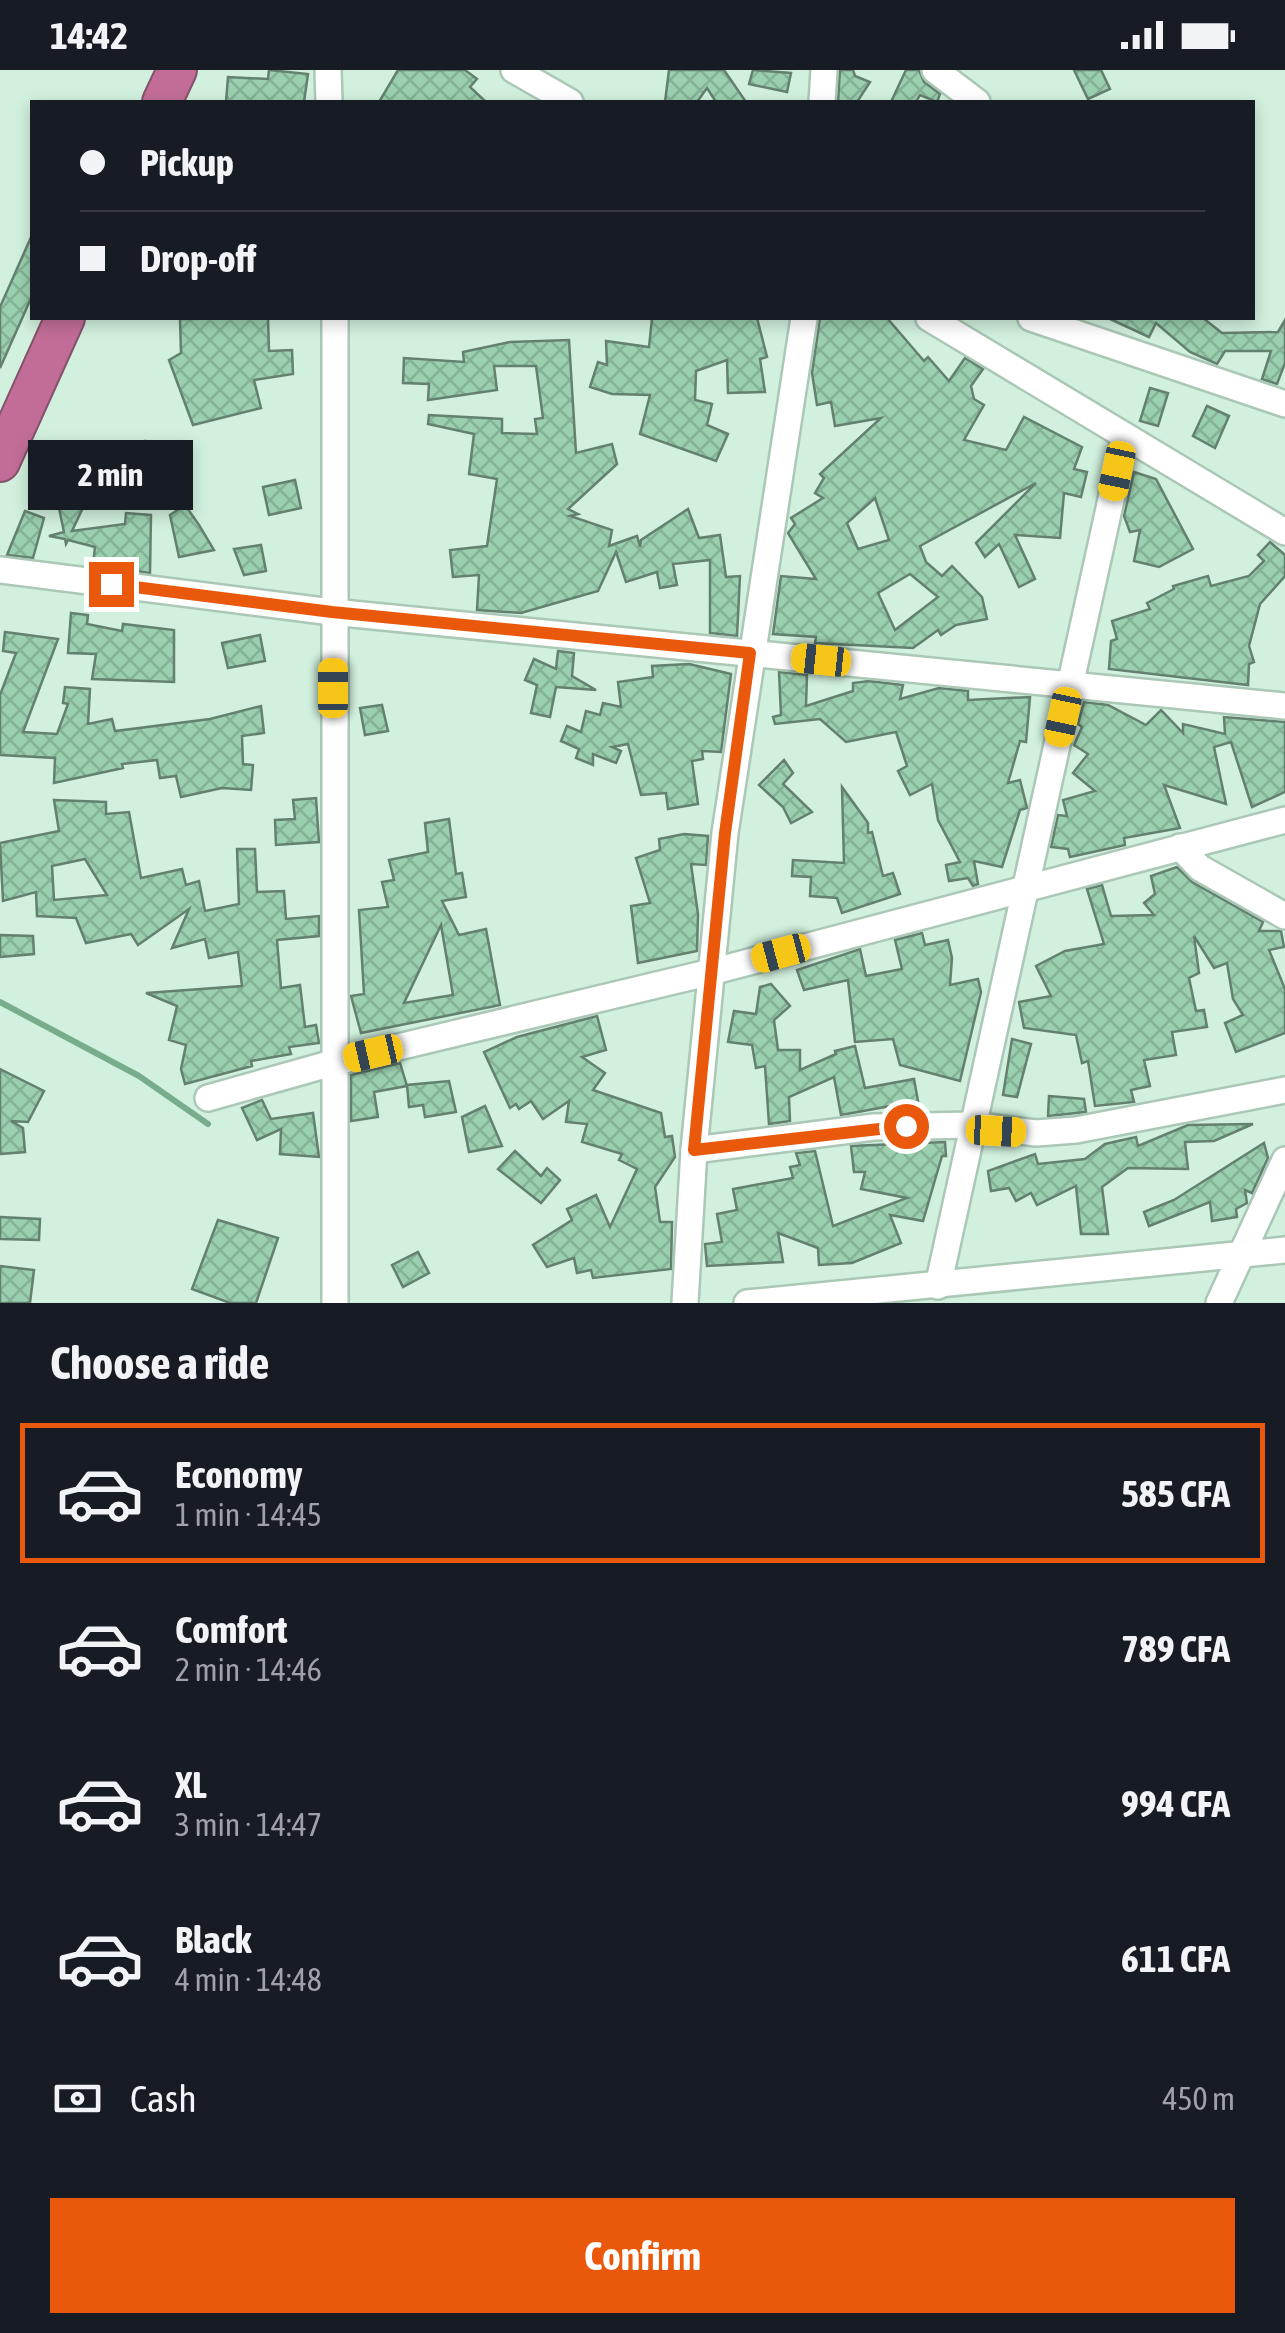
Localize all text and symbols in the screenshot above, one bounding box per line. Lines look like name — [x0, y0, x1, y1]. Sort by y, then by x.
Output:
text: 14:42 — [50, 14, 128, 57]
text: Pickup — [140, 141, 234, 184]
text: Drop-off — [140, 237, 256, 280]
callout: 2 min — [28, 439, 194, 509]
car — [1096, 439, 1138, 503]
text: 2 min — [78, 456, 143, 493]
route end — [89, 562, 134, 607]
car — [790, 642, 852, 678]
car — [318, 658, 348, 718]
car — [1042, 685, 1084, 749]
car — [748, 931, 814, 975]
car — [340, 1032, 406, 1074]
route start — [884, 1104, 929, 1149]
car — [965, 1114, 1027, 1148]
text: Choose a ride — [50, 1337, 269, 1389]
icon: car — [55, 1448, 145, 1538]
text: Economy — [175, 1453, 302, 1496]
text: 585 CFA — [1121, 1472, 1230, 1515]
text: 1 min · 14:45 — [175, 1496, 322, 1533]
icon: car — [55, 1603, 145, 1693]
text: Comfort — [175, 1608, 287, 1651]
text: 789 CFA — [1121, 1627, 1230, 1670]
text: 2 min · 14:46 — [175, 1651, 322, 1688]
icon: car — [55, 1758, 145, 1848]
text: XL — [175, 1763, 207, 1806]
text: 994 CFA — [1121, 1782, 1230, 1825]
text: 3 min · 14:47 — [175, 1806, 322, 1843]
icon: car — [55, 1913, 145, 2003]
text: Black — [175, 1918, 252, 1961]
text: 611 CFA — [1121, 1937, 1230, 1980]
text: 4 min · 14:48 — [175, 1961, 322, 1998]
icon: cash — [50, 2071, 105, 2126]
text: Cash — [130, 2077, 197, 2120]
text: 450 m — [1162, 2080, 1235, 2117]
button: Confirm — [50, 2198, 1235, 2313]

